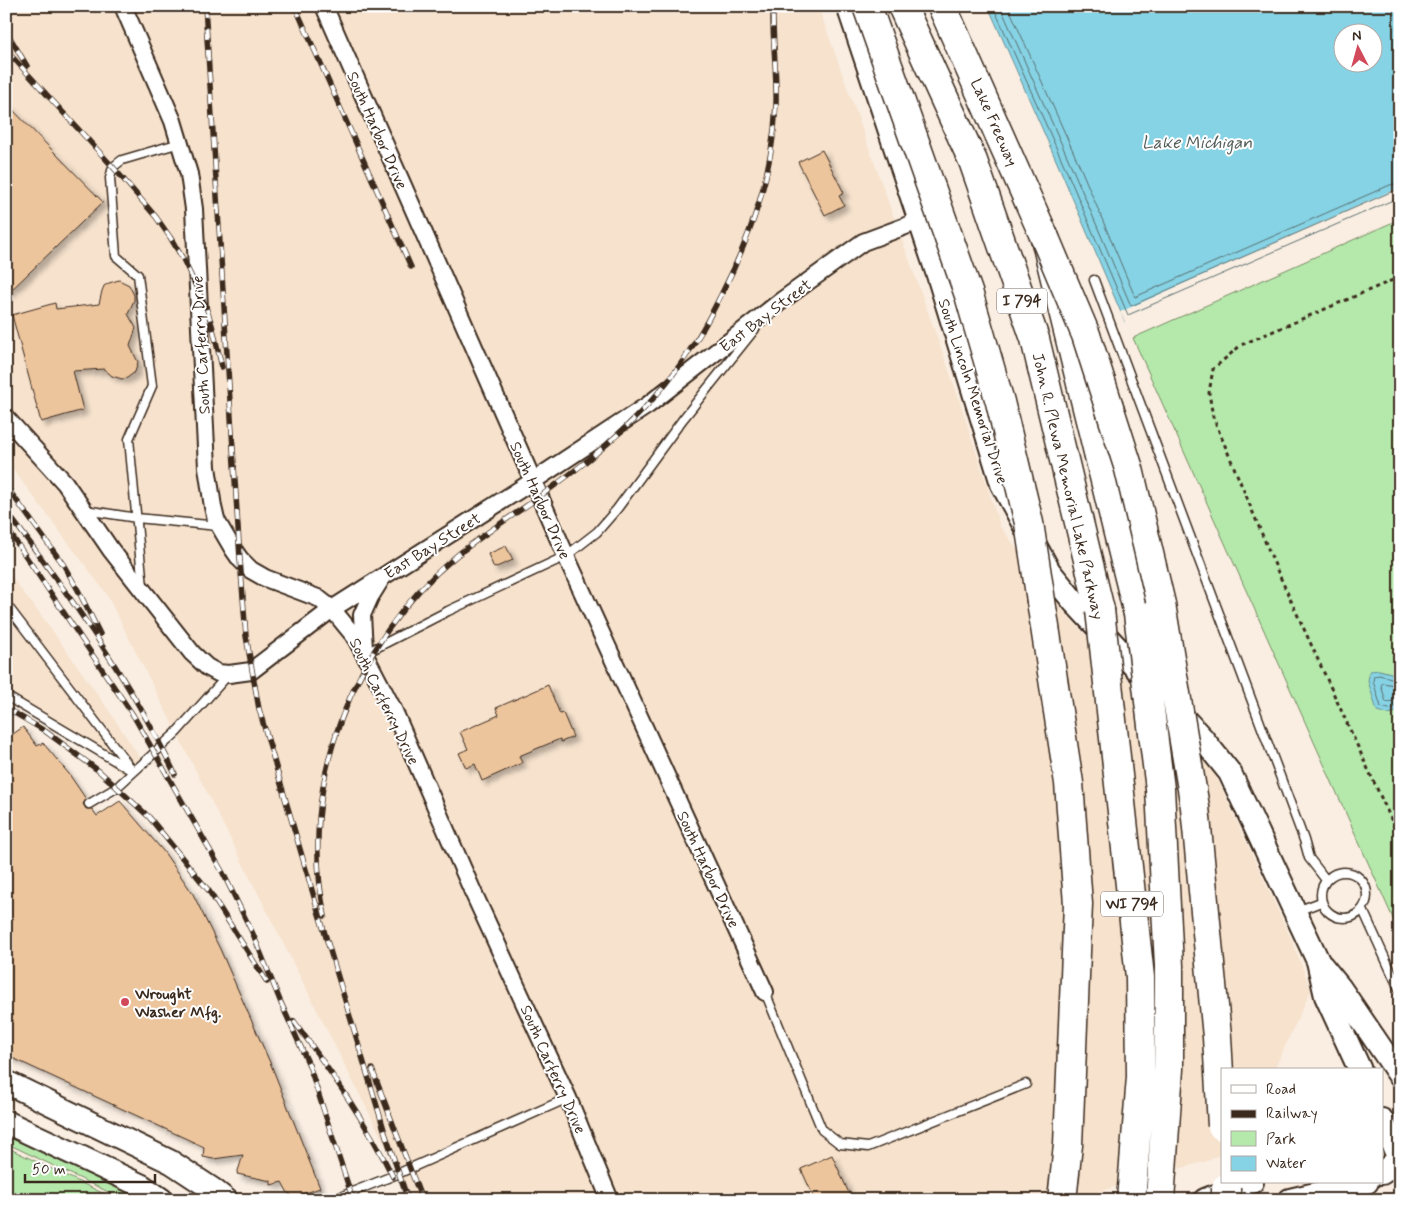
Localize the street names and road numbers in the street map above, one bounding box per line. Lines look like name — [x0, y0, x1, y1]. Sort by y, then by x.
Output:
street label: South Harbor Drive — [341, 68, 412, 193]
street label: Lake Freeway — [965, 75, 1022, 170]
street label: East Bay Street — [716, 274, 816, 358]
street label: South Carferry Drive — [187, 275, 216, 415]
road number: I 794 — [997, 288, 1047, 314]
street label: South Lincoln Memorial Drive — [933, 296, 1012, 487]
street label: John R. Plewa Memorial Lake Parkway — [1027, 351, 1109, 622]
street label: South Harbor Drive — [504, 438, 575, 563]
street label: East Bay Street — [381, 508, 485, 584]
street label: South Carferry Drive — [344, 635, 424, 769]
street label: South Harbor Drive — [671, 808, 744, 931]
road number: WI 794 — [1101, 892, 1163, 916]
street label: South Carferry Drive — [515, 1002, 590, 1137]

